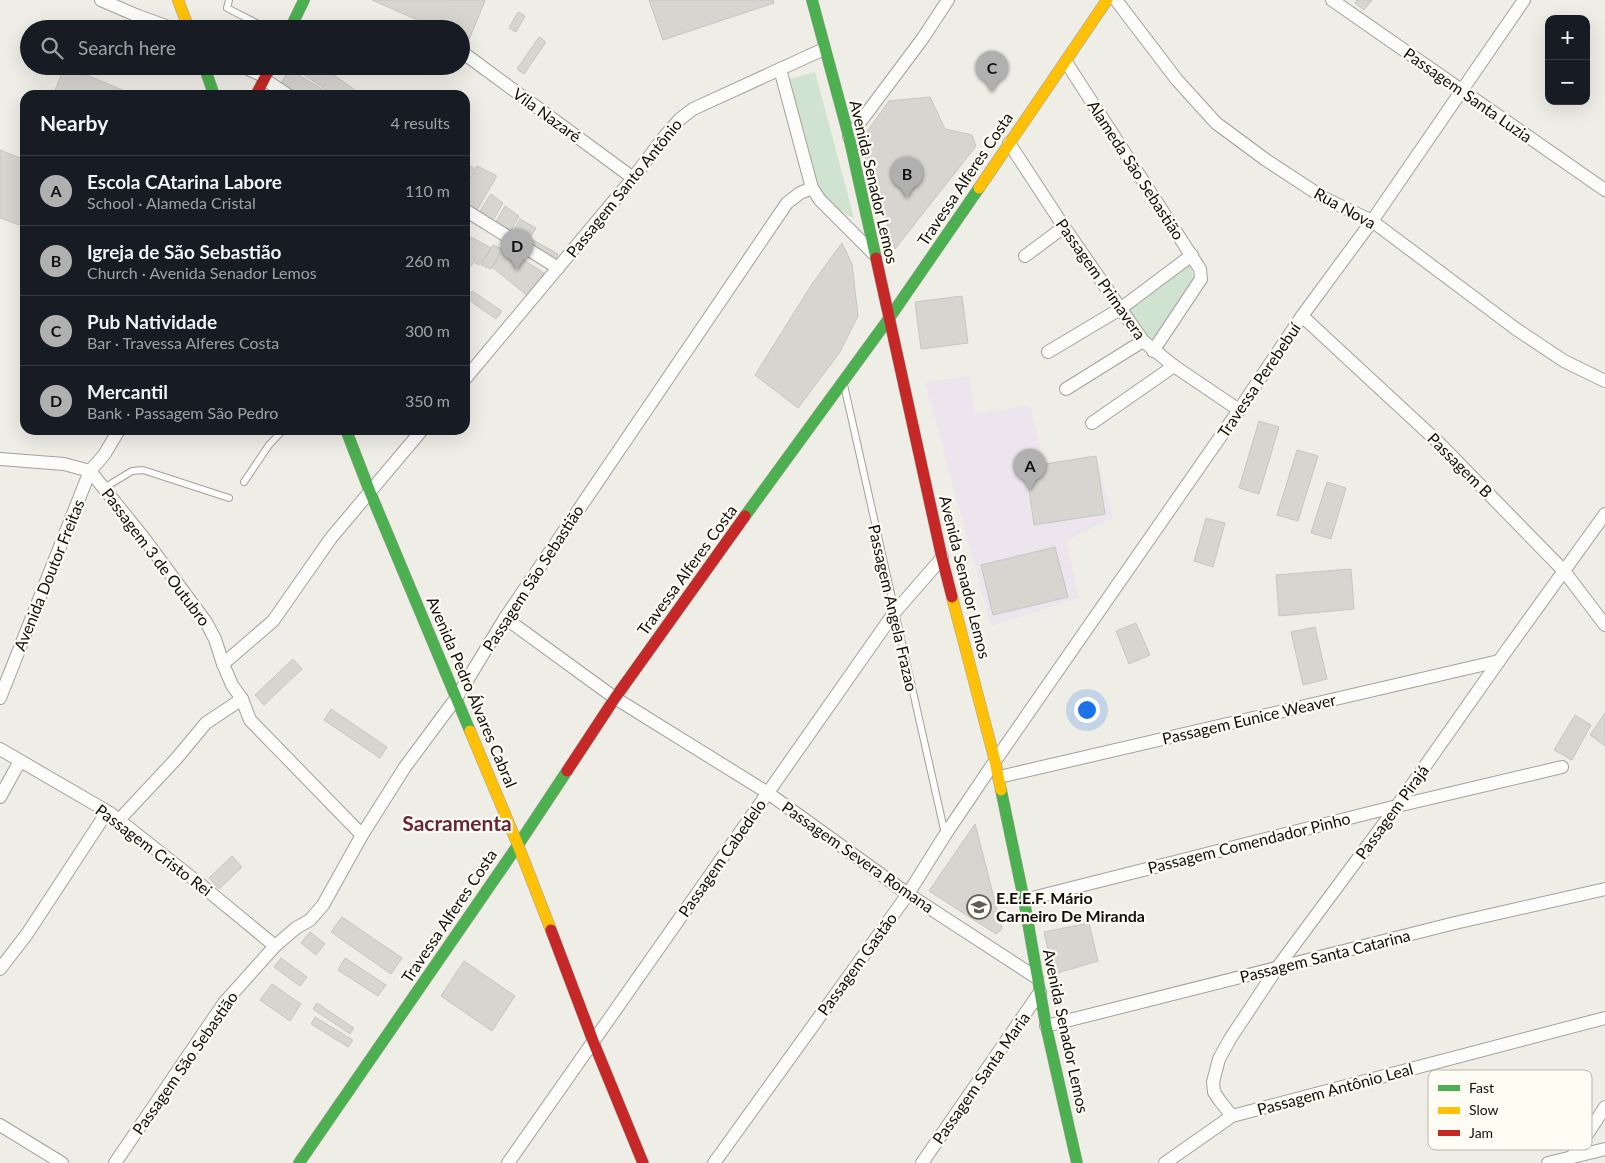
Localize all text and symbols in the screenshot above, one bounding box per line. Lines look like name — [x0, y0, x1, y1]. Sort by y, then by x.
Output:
map controls — [1545, 15, 1590, 105]
button: + — [1545, 15, 1590, 60]
search box — [20, 20, 470, 75]
icon: search — [38, 34, 66, 62]
text: Search here — [78, 36, 176, 59]
street label: Passagem Santa Luzia — [1401, 43, 1536, 146]
pin: C — [976, 51, 1008, 92]
button: − — [1545, 60, 1590, 105]
street label: Vila Nazaré — [510, 84, 585, 146]
street label: Alameda São Sebastião — [1084, 96, 1189, 243]
street label: Avenida Senador Lemos — [846, 98, 903, 266]
street label: Travessa Alferes Costa — [913, 109, 1016, 249]
text: Nearby — [40, 110, 108, 135]
text: 4 results — [390, 113, 450, 132]
street label: Passagem Santo Antônio — [562, 115, 685, 261]
pin: B — [891, 157, 923, 198]
text: Escola CAtarina Labore — [87, 170, 282, 193]
text: A — [50, 181, 62, 200]
text: 110 m — [405, 181, 450, 200]
street label: Rua Nova — [1311, 183, 1379, 232]
text: School · Alameda Cristal — [87, 193, 256, 212]
street label: Passagem Primavera — [1053, 215, 1150, 343]
pin: D — [501, 229, 533, 270]
text: Igreja de São Sebastião — [87, 240, 282, 263]
text: B — [51, 251, 61, 270]
text: 260 m — [405, 251, 450, 270]
text: Church · Avenida Senador Lemos — [87, 263, 317, 282]
text: Pub Natividade — [87, 310, 217, 333]
street label: Travessa Perebebuí — [1213, 318, 1305, 441]
text: C — [51, 321, 61, 340]
text: 300 m — [405, 321, 450, 340]
text: Bar · Travessa Alferes Costa — [87, 333, 279, 352]
text: Mercantil — [87, 380, 168, 403]
text: D — [50, 391, 62, 410]
text: 350 m — [405, 391, 450, 410]
text: Bank · Passagem São Pedro — [87, 403, 278, 422]
street label: Passagem B — [1424, 428, 1497, 501]
pin: A — [1014, 449, 1046, 490]
street label: Passagem 3 de Outubro — [98, 484, 214, 629]
street label: Avenida Senador Lemos — [936, 493, 995, 660]
street label: Avenida Doutor Freitas — [9, 496, 88, 653]
street label: Passagem São Sebastião — [478, 501, 587, 654]
street label: Travessa Alferes Costa — [633, 501, 740, 639]
street label: Passagem Angela Frazao — [865, 522, 922, 693]
street label: Avenida Pedro Álvares Cabral — [424, 593, 521, 790]
street label: Passagem Eunice Weaver — [1160, 689, 1338, 748]
your location — [1074, 697, 1100, 723]
street label: Passagem Pirajá — [1351, 761, 1432, 863]
street label: Passagem Cabedelo — [674, 795, 769, 920]
street label: Passagem Severa Romana — [779, 797, 938, 916]
street label: Passagem Cristo Rei — [92, 800, 216, 900]
street label: Passagem Comendador Pinho — [1146, 808, 1352, 877]
district label: Sacramenta — [402, 810, 512, 835]
street label: Travessa Alferes Costa — [397, 846, 500, 986]
place label: E.E.E.F. Mário Carneiro De Miranda — [996, 888, 1145, 925]
school or university icon: E.E.E.F. Mário Carneiro De Miranda — [966, 894, 992, 920]
street label: Passagem Gastão — [813, 909, 900, 1019]
street label: Passagem Santa Catarina — [1238, 925, 1412, 986]
street label: Avenida Senador Lemos — [1040, 947, 1093, 1115]
street label: Passagem São Sebastião — [128, 987, 241, 1138]
street label: Passagem Santa Maria — [928, 1008, 1033, 1147]
street label: Passagem Antônio Leal — [1255, 1059, 1415, 1118]
legend — [1428, 1070, 1592, 1150]
text: Fast — [1469, 1079, 1494, 1096]
text: Slow — [1469, 1101, 1499, 1118]
text: Jam — [1469, 1124, 1493, 1141]

